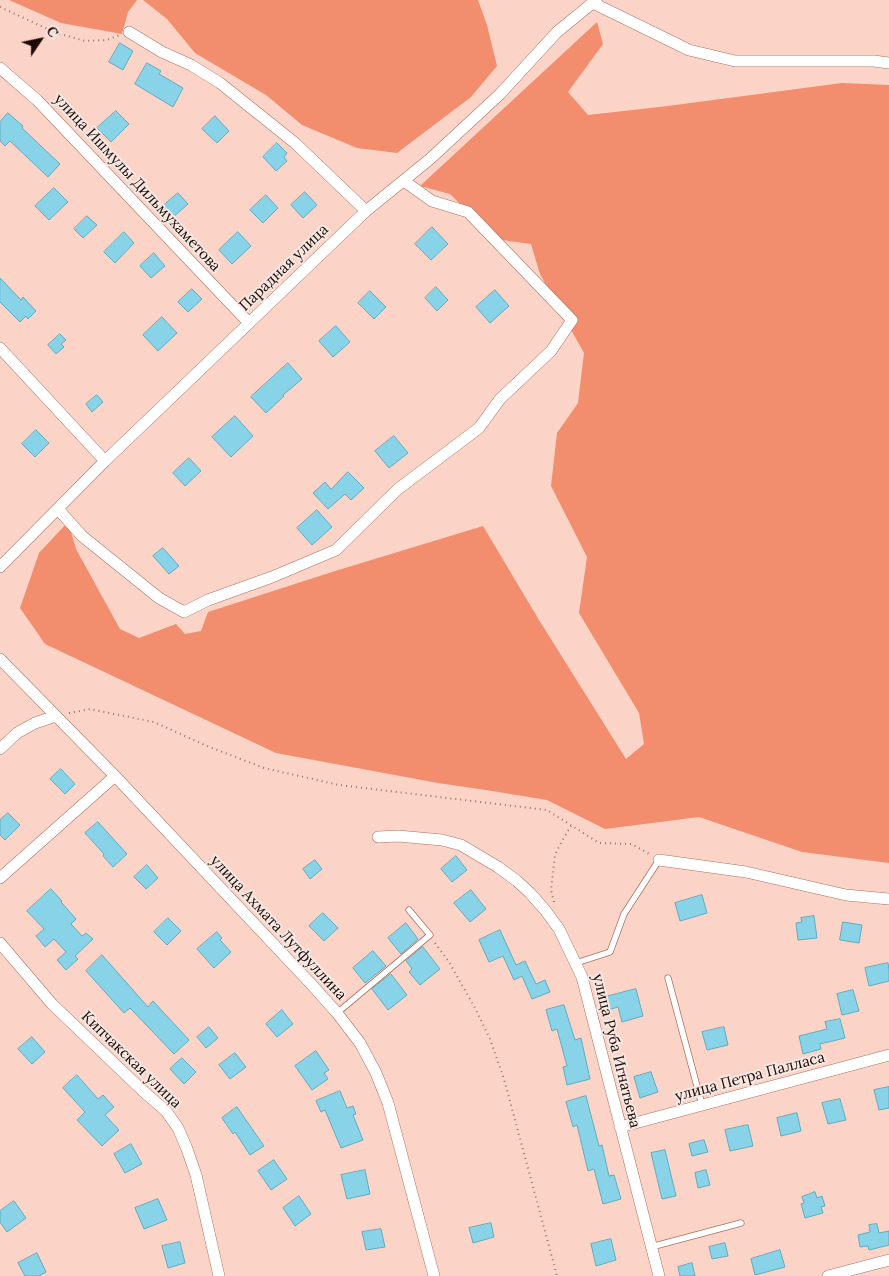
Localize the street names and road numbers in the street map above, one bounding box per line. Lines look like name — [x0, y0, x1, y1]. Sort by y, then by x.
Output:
street label: улица Ишмулы Дильмухаметова — [50, 91, 224, 275]
street label: Парадная улица — [236, 221, 332, 315]
street label: улица Ахмата Лутфуллина — [206, 852, 350, 1004]
street label: улица Руба Игнатьева — [588, 972, 644, 1130]
street label: Кипчакская улица — [77, 1008, 185, 1112]
street label: улица Петра Палласа — [673, 1048, 827, 1106]

